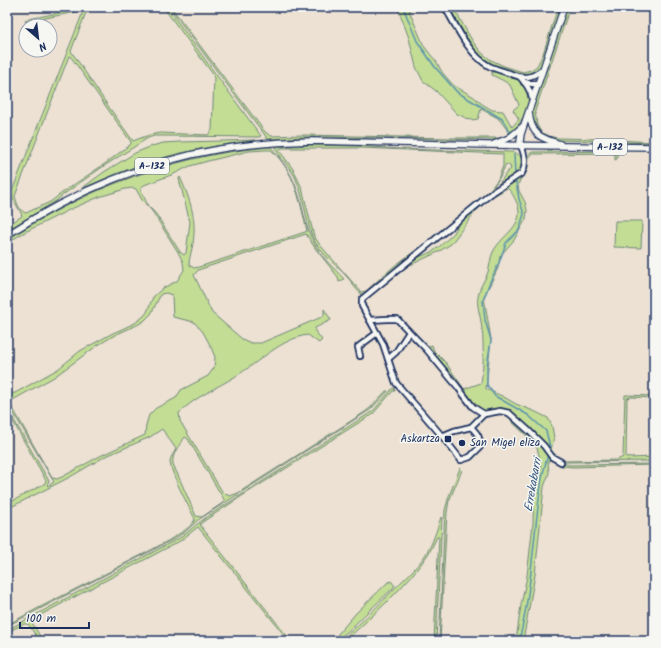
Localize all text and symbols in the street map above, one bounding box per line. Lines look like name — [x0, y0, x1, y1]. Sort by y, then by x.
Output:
north arrow — [18, 18, 58, 58]
text: N — [35, 36, 50, 56]
road number: A-132 — [593, 139, 627, 155]
road number: A-132 — [135, 158, 169, 174]
place label: Askartza — [400, 430, 440, 448]
marker: Askartza — [443, 434, 453, 444]
place label: San Migel eliza — [470, 434, 540, 452]
marker: San Migel eliza — [457, 438, 467, 448]
water label: Errekabarri — [519, 453, 548, 513]
scale bar — [20, 604, 89, 630]
text: 100 m — [26, 609, 57, 628]

